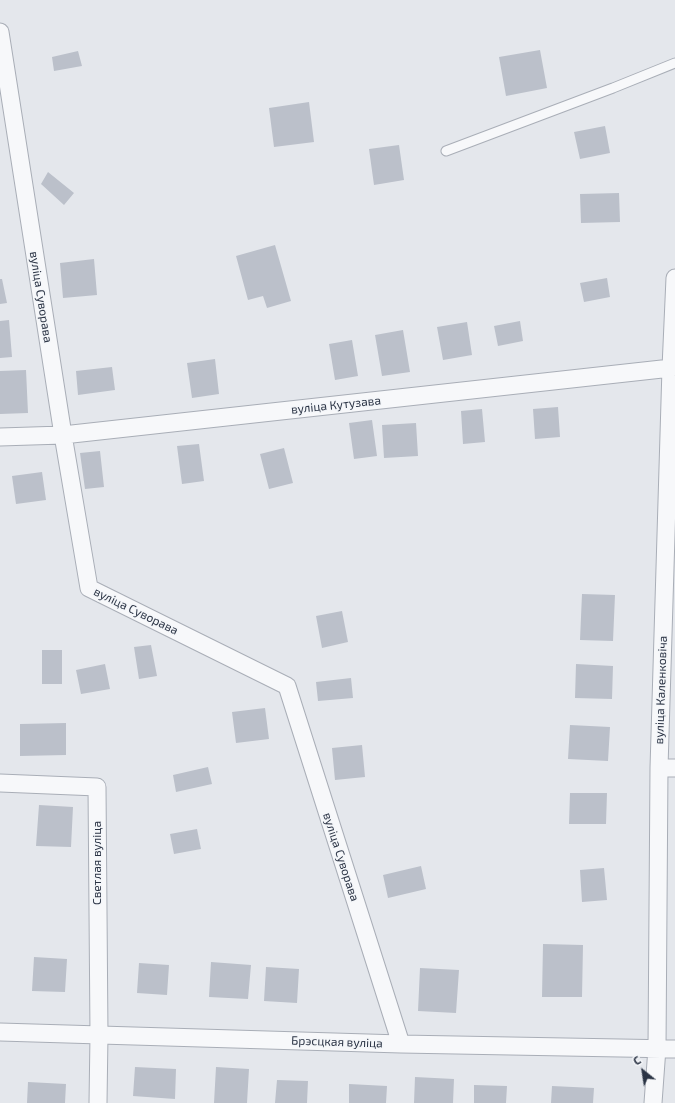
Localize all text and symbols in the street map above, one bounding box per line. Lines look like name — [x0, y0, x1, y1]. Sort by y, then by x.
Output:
street label: вуліца Суворава — [27, 250, 55, 344]
street label: вуліца Кутузава — [290, 393, 382, 417]
street label: вуліца Суворава — [91, 584, 181, 638]
street label: вуліца Каленковіча — [652, 635, 670, 745]
street label: вуліца Суворава — [320, 811, 362, 903]
street label: Светлая вуліца — [90, 821, 104, 905]
street label: Брэсцкая вуліца — [291, 1033, 383, 1051]
north arrow — [623, 1051, 663, 1091]
text: С — [631, 1053, 643, 1067]

